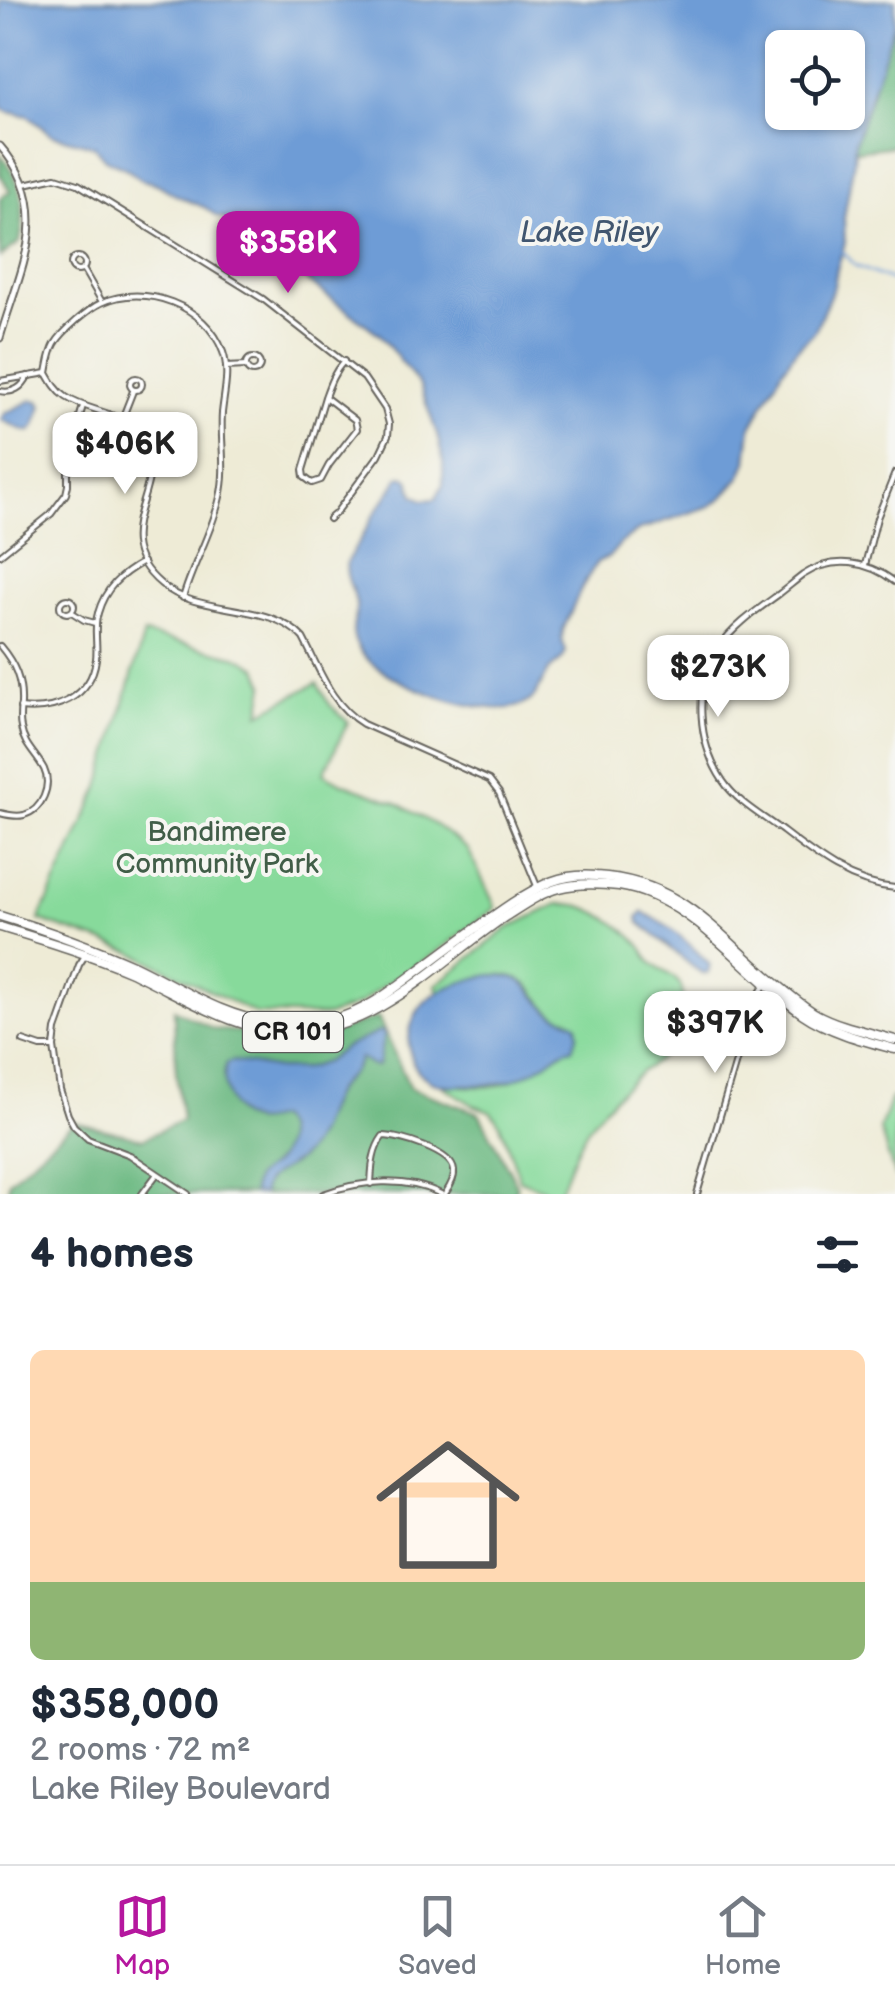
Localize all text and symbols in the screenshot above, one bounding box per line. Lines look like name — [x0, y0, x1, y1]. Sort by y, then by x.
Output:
map controls — [765, 30, 865, 130]
button: locate — [765, 30, 865, 130]
pin: $358K — [218, 211, 358, 296]
water label: Lake Riley — [520, 215, 660, 251]
text: $358K — [238, 224, 338, 263]
pin: $406K — [55, 412, 195, 497]
text: $406K — [74, 425, 176, 464]
pin: $273K — [648, 635, 788, 720]
text: $273K — [669, 648, 767, 687]
park label: Bandimere Community Park — [115, 816, 319, 881]
pin: $397K — [645, 991, 785, 1076]
text: $397K — [666, 1004, 764, 1043]
road number: CR 101 — [243, 1012, 343, 1052]
icon: filters — [810, 1227, 865, 1282]
text: 4 homes — [30, 1229, 194, 1280]
icon: home — [358, 1415, 538, 1595]
text: $358,000 — [30, 1680, 220, 1731]
text: 2 rooms · 72 m² — [30, 1731, 251, 1770]
text: Lake Riley Boulevard — [30, 1770, 331, 1809]
tab: Map — [114, 1889, 170, 1982]
tab: Saved — [398, 1889, 477, 1982]
tab: Home — [705, 1889, 781, 1982]

